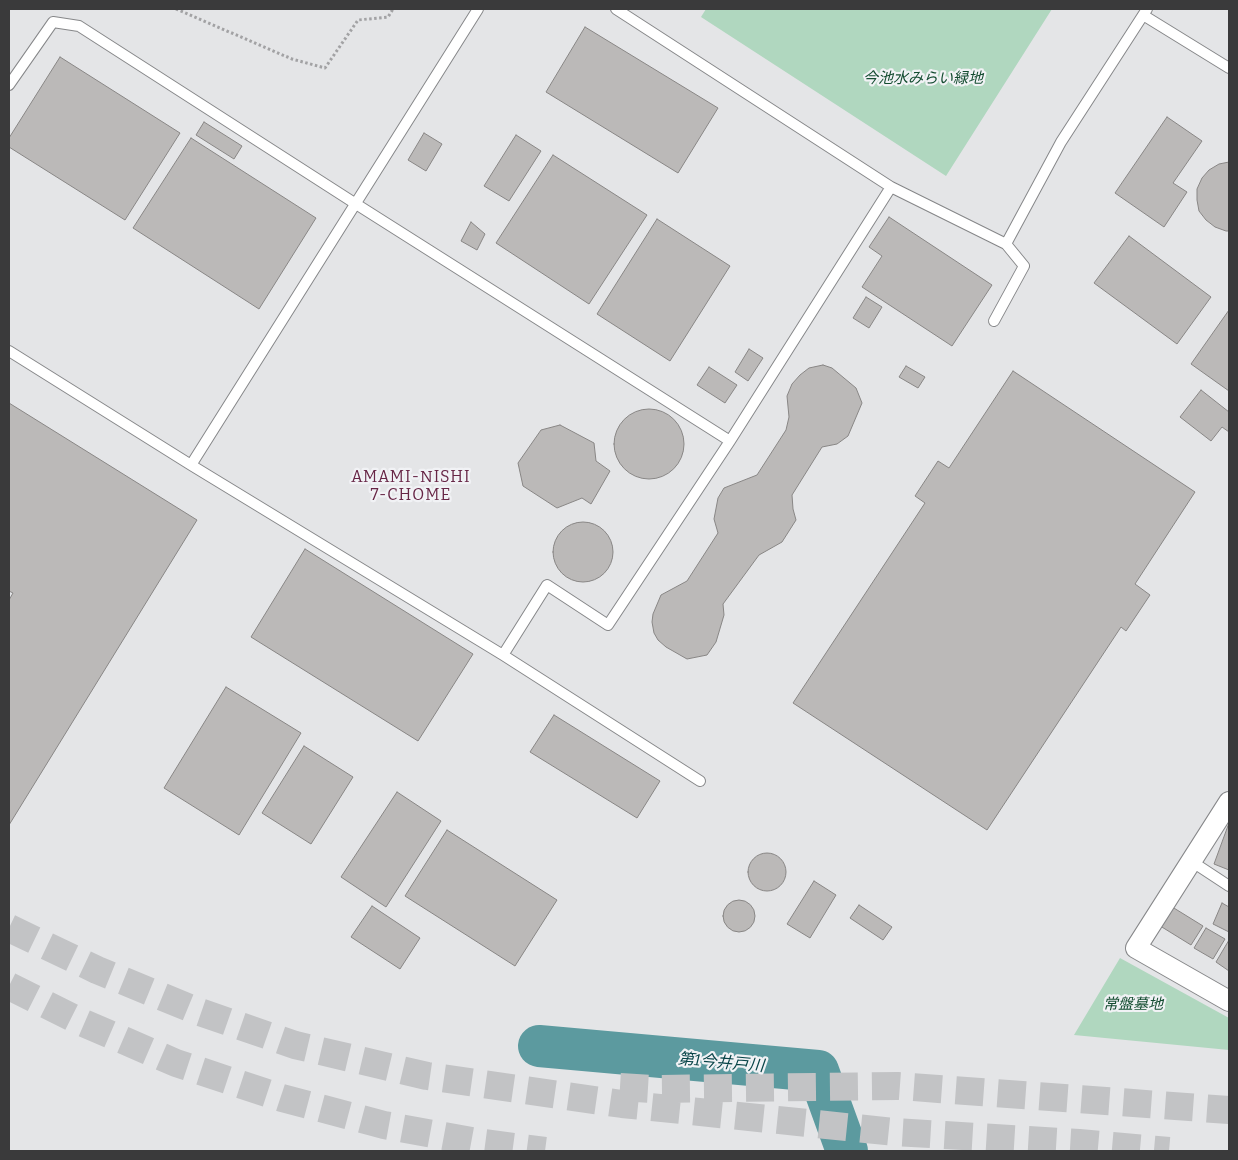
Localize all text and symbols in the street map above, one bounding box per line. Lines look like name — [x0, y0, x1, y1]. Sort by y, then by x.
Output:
park label: 今池水みらい緑地 — [863, 70, 983, 88]
district label: AMAMI-NISHI 7-CHOME — [350, 468, 472, 506]
park label: 常盤墓地 — [1103, 996, 1163, 1014]
water label: 第1今井戸川 — [677, 1050, 765, 1076]

